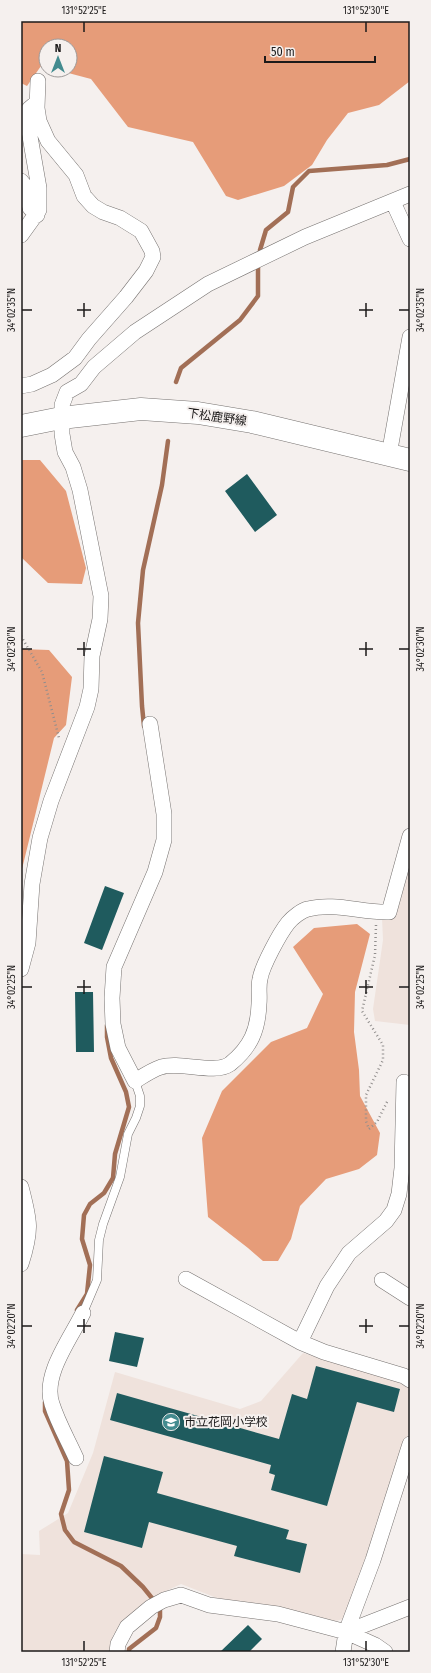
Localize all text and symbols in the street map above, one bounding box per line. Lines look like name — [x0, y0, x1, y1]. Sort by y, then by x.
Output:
text: 131°52'25"E — [62, 5, 107, 17]
text: 131°52'30"E — [343, 5, 389, 17]
north arrow — [38, 38, 78, 78]
scale bar — [265, 38, 375, 64]
text: N — [55, 42, 61, 55]
text: 50 m — [271, 45, 295, 59]
text: 34°02'35"N — [6, 288, 18, 332]
text: 34°02'35"N — [415, 288, 427, 332]
street label: 下松鹿野線 — [186, 406, 248, 428]
text: 34°02'30"N — [6, 627, 18, 672]
text: 34°02'30"N — [415, 627, 427, 672]
text: 34°02'25"N — [6, 965, 18, 1009]
text: 34°02'25"N — [415, 965, 427, 1009]
text: 34°02'20"N — [6, 1304, 18, 1348]
text: 34°02'20"N — [415, 1304, 427, 1348]
school or university icon: 市立花岡小学校 — [161, 1412, 181, 1432]
place label: 市立花岡小学校 — [184, 1415, 268, 1429]
text: 131°52'25"E — [62, 1657, 107, 1669]
text: 131°52'30"E — [343, 1657, 389, 1669]

